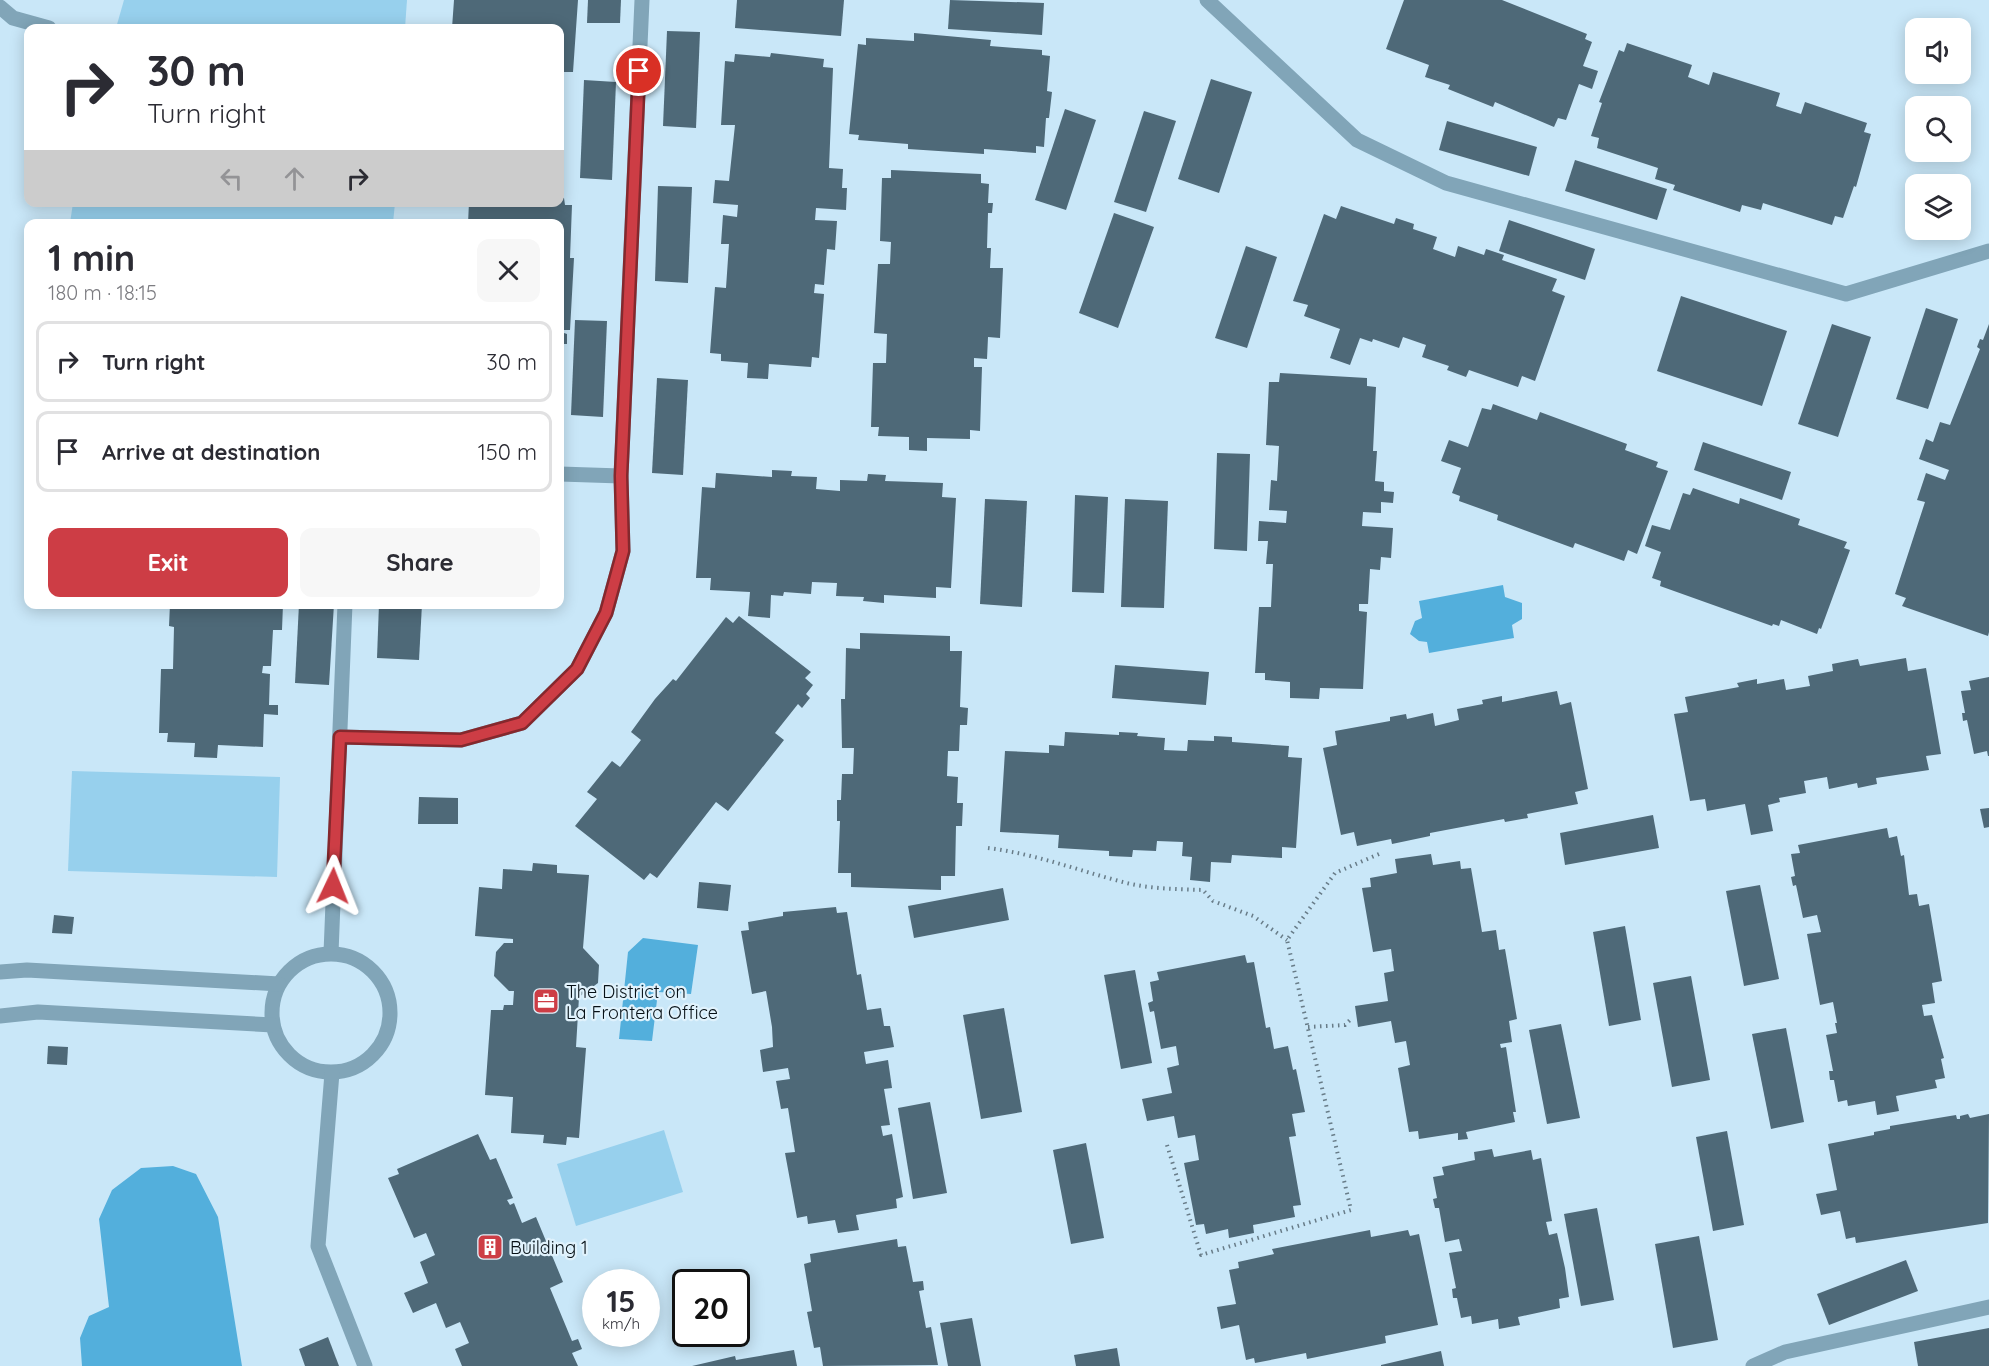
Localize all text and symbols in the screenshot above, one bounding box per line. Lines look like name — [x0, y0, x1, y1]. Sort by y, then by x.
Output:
map controls — [1905, 18, 1971, 240]
button: sound — [1905, 18, 1971, 84]
text: 30 m — [147, 44, 246, 97]
pin — [613, 45, 664, 96]
icon: right — [48, 48, 126, 126]
icon: arrive — [622, 54, 655, 87]
text: Turn right — [147, 96, 266, 130]
button: search — [1905, 96, 1971, 162]
icon: left — [215, 162, 248, 195]
icon: ahead — [278, 162, 311, 195]
icon: right — [341, 162, 374, 195]
button: layers — [1905, 174, 1971, 240]
text: 1 min — [48, 235, 135, 280]
button: close — [477, 239, 540, 302]
text: 180 m · 18:15 — [48, 280, 157, 305]
icon: right — [51, 345, 84, 378]
text: Turn right — [102, 348, 206, 376]
text: 30 m — [486, 348, 537, 376]
icon: arrive — [51, 435, 84, 468]
text: Arrive at destination — [102, 438, 320, 466]
text: 150 m — [478, 438, 537, 466]
button: Exit — [48, 528, 288, 597]
button: Share — [300, 528, 540, 597]
position arrow — [301, 854, 365, 918]
place label: The District on La Frontera Office — [566, 980, 718, 1024]
office icon: The District on La Frontera Office — [531, 986, 561, 1016]
building icon: Building 1 — [475, 1232, 505, 1262]
place label: Building 1 — [510, 1236, 588, 1259]
speed limit sign: 20 — [672, 1269, 750, 1347]
text: 15 — [607, 1282, 635, 1320]
text: km/h — [602, 1314, 640, 1333]

